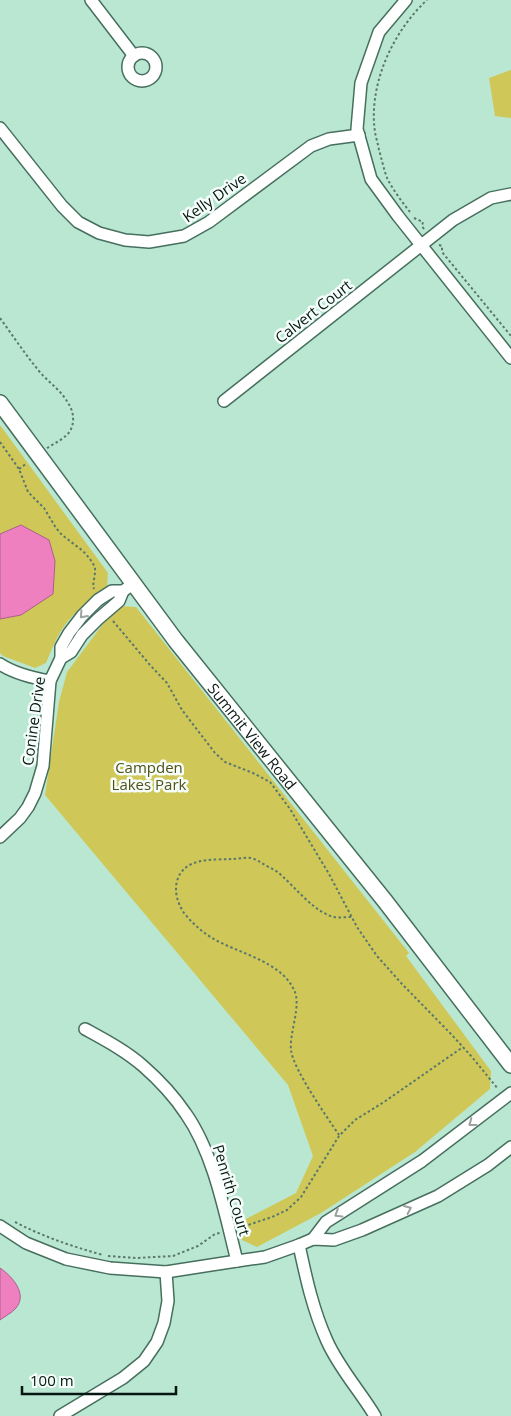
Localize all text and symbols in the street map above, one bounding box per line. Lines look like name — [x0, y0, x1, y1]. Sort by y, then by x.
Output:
street label: Kelly Drive — [178, 168, 250, 226]
street label: Calvert Court — [271, 275, 355, 347]
one-way arrow — [80, 610, 89, 619]
street label: Conine Drive — [17, 675, 49, 767]
street label: Summit View Road — [204, 679, 301, 793]
park label: Campden Lakes Park — [112, 757, 187, 794]
one-way arrow — [469, 1117, 478, 1125]
street label: Penrith Court — [209, 1142, 255, 1238]
one-way arrow — [403, 1205, 412, 1216]
one-way arrow — [334, 1208, 343, 1217]
scale bar — [22, 1364, 176, 1396]
text: 100 m — [30, 1370, 74, 1390]

